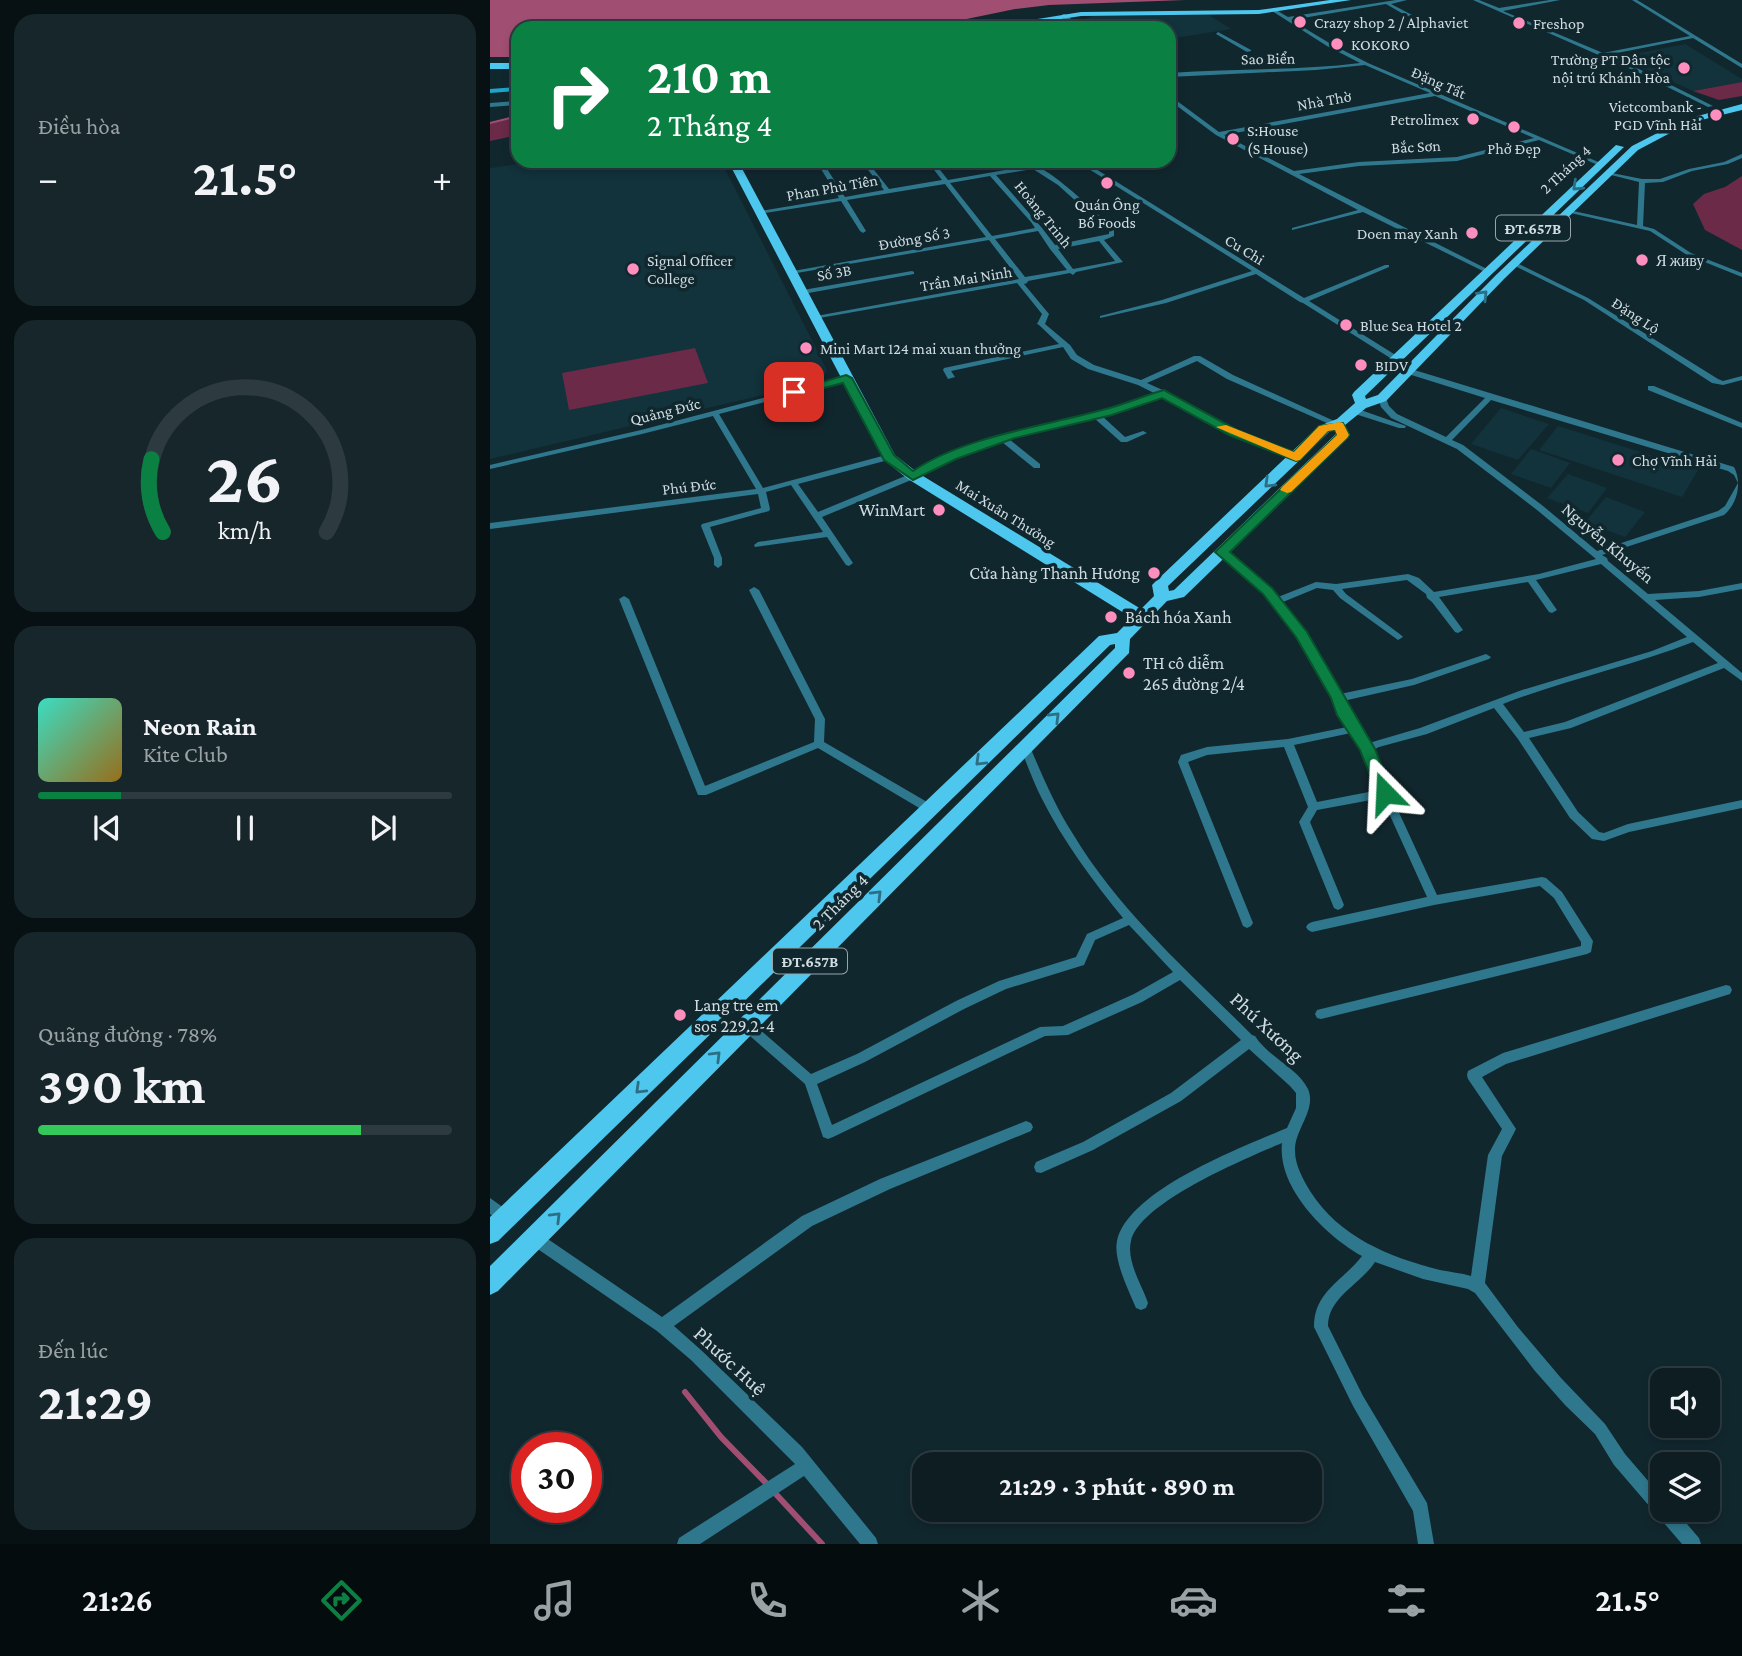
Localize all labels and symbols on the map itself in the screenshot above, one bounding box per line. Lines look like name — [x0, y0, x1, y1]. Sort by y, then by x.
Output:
marker: Crazy shop 2 / Alphaviet — [1292, 14, 1308, 30]
place label: Crazy shop 2 / Alphaviet — [1314, 14, 1469, 32]
marker: Freshop — [1511, 15, 1527, 31]
place label: Freshop — [1533, 15, 1584, 33]
marker: KOKORO — [1329, 36, 1345, 52]
place label: KOKORO — [1351, 36, 1410, 53]
street label: Sao Biển — [1241, 50, 1296, 67]
place label: Trường PT Dân tộc nội trú Khánh Hòa — [1551, 51, 1671, 87]
marker: Trường PT Dân tộc nội trú Khánh Hòa — [1676, 60, 1692, 76]
street label: Đặng Tất — [1408, 63, 1470, 103]
street label: Nhà Thờ — [1296, 87, 1353, 114]
place label: Vietcombank - PGD Vĩnh Hải — [1609, 98, 1702, 133]
marker: Vietcombank - PGD Vĩnh Hải — [1708, 107, 1724, 123]
place label: Petrolimex — [1390, 111, 1459, 128]
marker: Petrolimex — [1465, 111, 1481, 127]
marker: Phở Đẹp — [1506, 119, 1522, 135]
place label: S:House (S House) — [1247, 122, 1309, 158]
marker: S:House (S House) — [1225, 131, 1241, 147]
street label: Bắc Sơn — [1391, 137, 1442, 156]
place label: Phở Đẹp — [1487, 140, 1541, 158]
street label: 2 Tháng 4 — [1537, 142, 1595, 198]
street label: Phan Phù Tiên — [785, 171, 879, 204]
marker: Quán Ông Bố Foods — [1099, 175, 1115, 191]
street label: Hoàng Trinh — [1011, 178, 1076, 252]
one-way arrow — [1572, 178, 1585, 191]
place label: Quán Ông Bố Foods — [1074, 196, 1140, 231]
road number: ĐT.657B — [1496, 216, 1570, 240]
street label: Đường Số 3 — [877, 224, 951, 254]
place label: Doen may Xanh — [1357, 225, 1458, 243]
marker: Doen may Xanh — [1464, 225, 1480, 241]
street label: Cu Chi — [1222, 231, 1267, 268]
place label: Signal Officer College — [647, 252, 733, 288]
marker: Я живу — [1634, 252, 1650, 268]
place label: Я живу — [1656, 252, 1704, 270]
marker: Signal Officer College — [625, 261, 641, 277]
street label: Số 3B — [815, 261, 853, 284]
street label: Trần Mai Ninh — [919, 263, 1014, 294]
one-way arrow — [1475, 290, 1488, 303]
street label: Đặng Lộ — [1608, 294, 1663, 338]
marker: Blue Sea Hotel 2 — [1338, 317, 1354, 333]
place label: Blue Sea Hotel 2 — [1360, 317, 1462, 334]
marker: Mini Mart 124 mai xuan thưởng — [798, 340, 814, 356]
place label: Mini Mart 124 mai xuan thưởng — [820, 340, 1021, 358]
marker: BIDV — [1353, 357, 1369, 373]
place label: BIDV — [1375, 357, 1409, 374]
pin — [764, 362, 824, 422]
street label: Quảng Đức — [628, 394, 703, 429]
marker: Chợ Vĩnh Hải — [1610, 452, 1626, 468]
place label: Chợ Vĩnh Hải — [1632, 452, 1717, 470]
one-way arrow — [1264, 474, 1277, 487]
street label: Phú Đức — [661, 475, 717, 498]
street label: Mai Xuân Thưởng — [952, 476, 1059, 552]
street label: Nguyễn Khuyến — [1558, 499, 1658, 588]
place label: WinMart — [859, 500, 926, 520]
marker: WinMart — [931, 502, 947, 518]
place label: Cửa hàng Thanh Hương — [969, 563, 1140, 583]
marker: Cửa hàng Thanh Hương — [1146, 565, 1162, 581]
place label: Bách hóa Xanh — [1125, 607, 1232, 627]
marker: Bách hóa Xanh — [1103, 609, 1119, 625]
place label: TH cô diễm 265 đường 2/4 — [1143, 653, 1245, 694]
marker: TH cô diễm 265 đường 2/4 — [1121, 665, 1137, 681]
one-way arrow — [1047, 712, 1060, 725]
one-way arrow — [975, 753, 988, 766]
position arrow — [1348, 756, 1422, 830]
street label: 2 Tháng 4 — [808, 870, 872, 934]
one-way arrow — [868, 890, 881, 903]
road number: ĐT.657B — [773, 948, 847, 973]
street label: Phú Xương — [1225, 987, 1309, 1067]
place label: Lang tre em sos 229.2-4 — [694, 995, 779, 1036]
marker: Lang tre em sos 229.2-4 — [672, 1007, 688, 1023]
one-way arrow — [707, 1051, 720, 1064]
one-way arrow — [635, 1080, 648, 1093]
one-way arrow — [547, 1212, 560, 1225]
street label: Phước Huệ — [689, 1321, 771, 1401]
speed limit sign: 30 — [511, 1432, 602, 1523]

